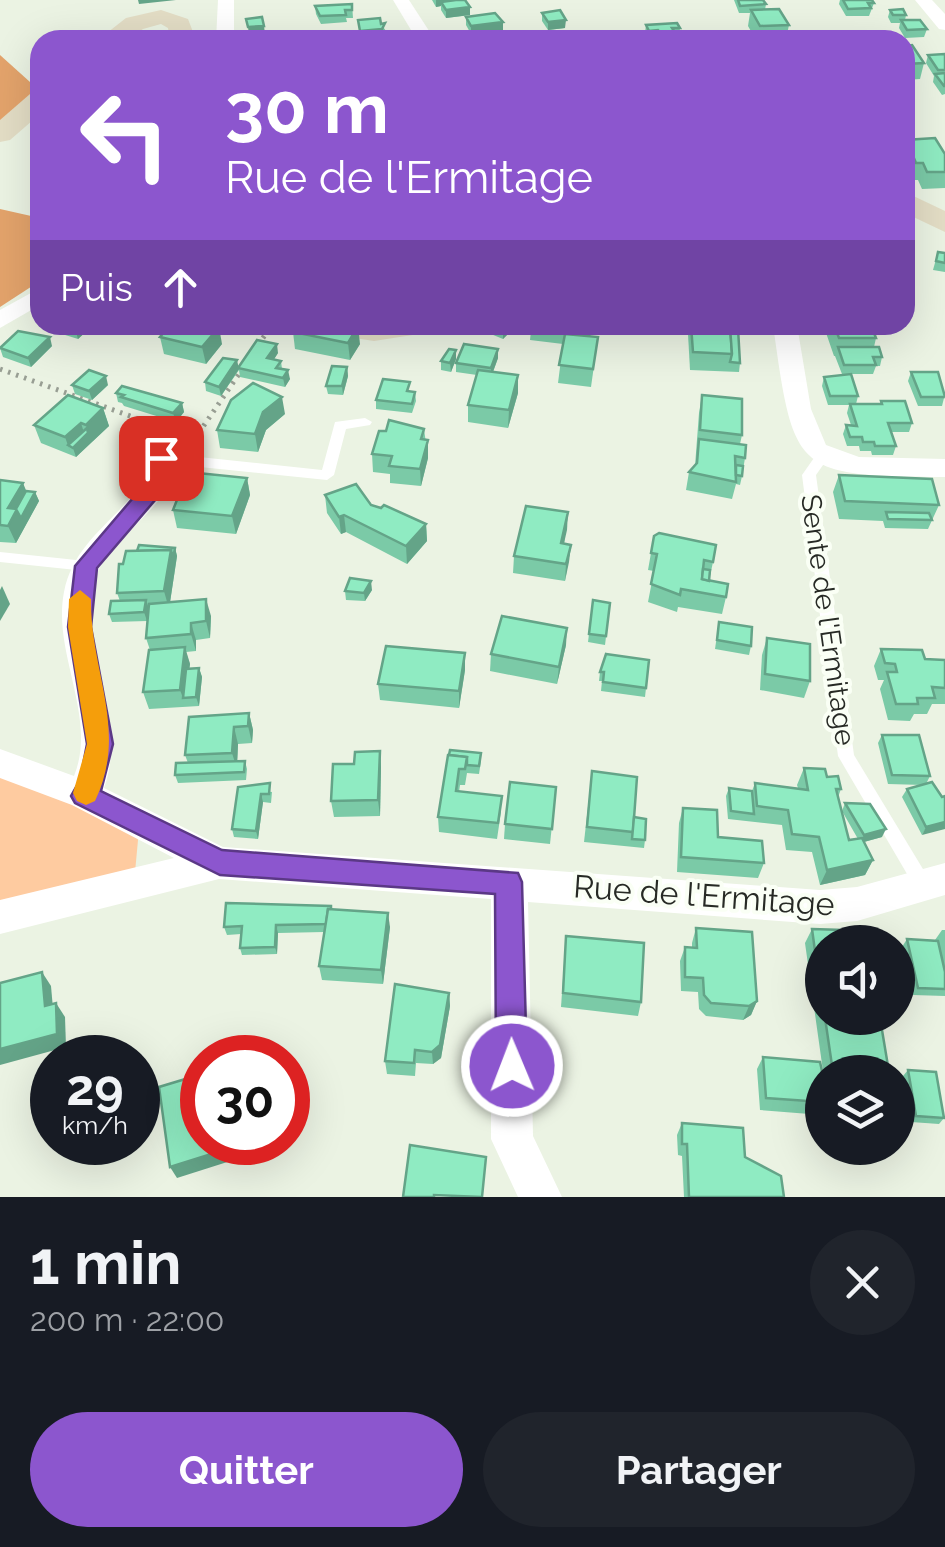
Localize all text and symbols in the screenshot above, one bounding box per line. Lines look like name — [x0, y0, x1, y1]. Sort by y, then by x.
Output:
text: 30 m — [225, 67, 389, 149]
icon: left — [60, 70, 190, 200]
text: Rue de l'Ermitage — [225, 151, 593, 204]
icon: ahead — [153, 260, 208, 315]
text: Puis — [60, 265, 133, 310]
pin — [119, 416, 204, 501]
icon: arrive — [134, 431, 189, 486]
street label: Sente de l'Ermitage — [794, 492, 862, 748]
street label: Rue de l'Ermitage — [572, 867, 836, 923]
map controls — [805, 925, 915, 1165]
button: sound — [805, 925, 915, 1035]
position arrow — [460, 1014, 564, 1118]
speed limit sign: 30 — [180, 1035, 310, 1165]
button: layers — [805, 1055, 915, 1165]
text: 29 — [66, 1058, 124, 1117]
text: km/h — [62, 1110, 128, 1140]
text: 1 min — [30, 1228, 181, 1298]
button: close — [810, 1230, 915, 1335]
text: 200 m · 22:00 — [30, 1301, 224, 1338]
button: Quitter — [30, 1412, 463, 1527]
button: Partager — [483, 1412, 915, 1527]

